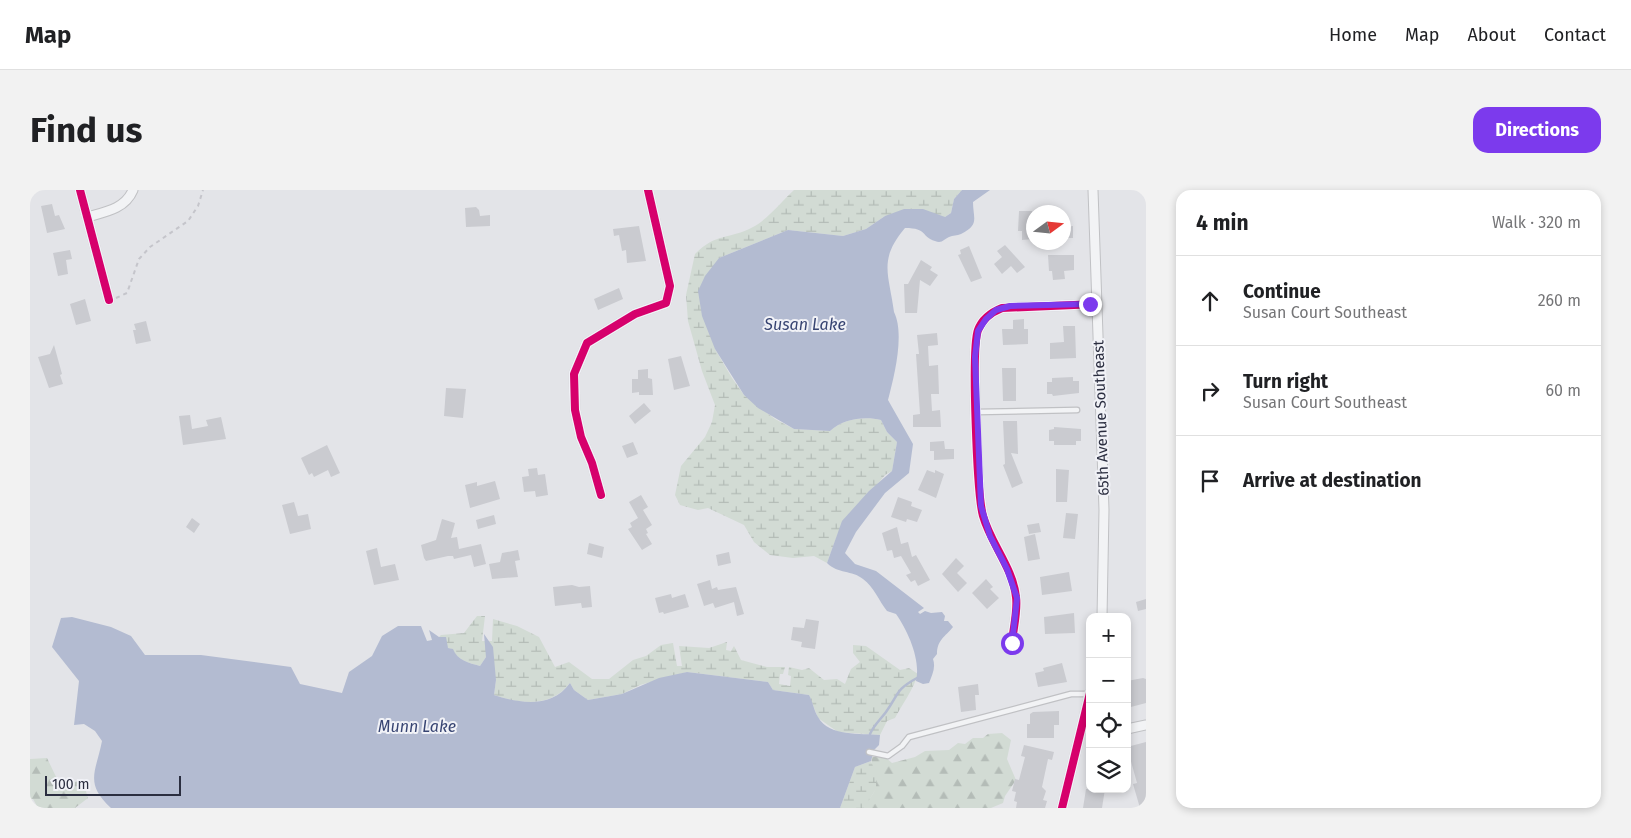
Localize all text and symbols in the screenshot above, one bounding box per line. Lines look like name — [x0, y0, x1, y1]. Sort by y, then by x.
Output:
text: Map — [25, 21, 71, 49]
text: Home — [1329, 24, 1377, 46]
text: Map — [1405, 24, 1439, 46]
text: About — [1467, 24, 1516, 46]
text: Contact — [1544, 24, 1606, 46]
button: Directions — [1473, 107, 1601, 153]
text: Find us — [30, 109, 142, 151]
north arrow — [1026, 205, 1071, 250]
text: 4 min — [1196, 210, 1249, 236]
text: Walk · 320 m — [1492, 213, 1581, 232]
text: Continue — [1243, 280, 1321, 303]
icon: ahead — [1196, 287, 1224, 315]
text: 260 m — [1538, 291, 1581, 310]
route end — [1079, 293, 1102, 316]
text: Susan Court Southeast — [1243, 303, 1407, 322]
water label: Susan Lake — [763, 315, 846, 334]
street label: 65th Avenue Southeast — [1089, 339, 1113, 496]
text: Turn right — [1243, 370, 1328, 393]
icon: right — [1196, 377, 1224, 405]
text: 60 m — [1546, 381, 1581, 400]
text: Susan Court Southeast — [1243, 393, 1407, 412]
icon: arrive — [1196, 467, 1224, 495]
text: Arrive at destination — [1243, 469, 1422, 492]
map controls — [1086, 613, 1131, 793]
button: + — [1086, 613, 1131, 658]
route start — [1001, 632, 1024, 655]
button: − — [1086, 658, 1131, 703]
button: locate — [1086, 703, 1131, 748]
water label: Munn Lake — [378, 717, 456, 736]
button: layers — [1086, 748, 1131, 793]
scale bar — [45, 773, 181, 796]
text: 100 m — [52, 776, 89, 793]

